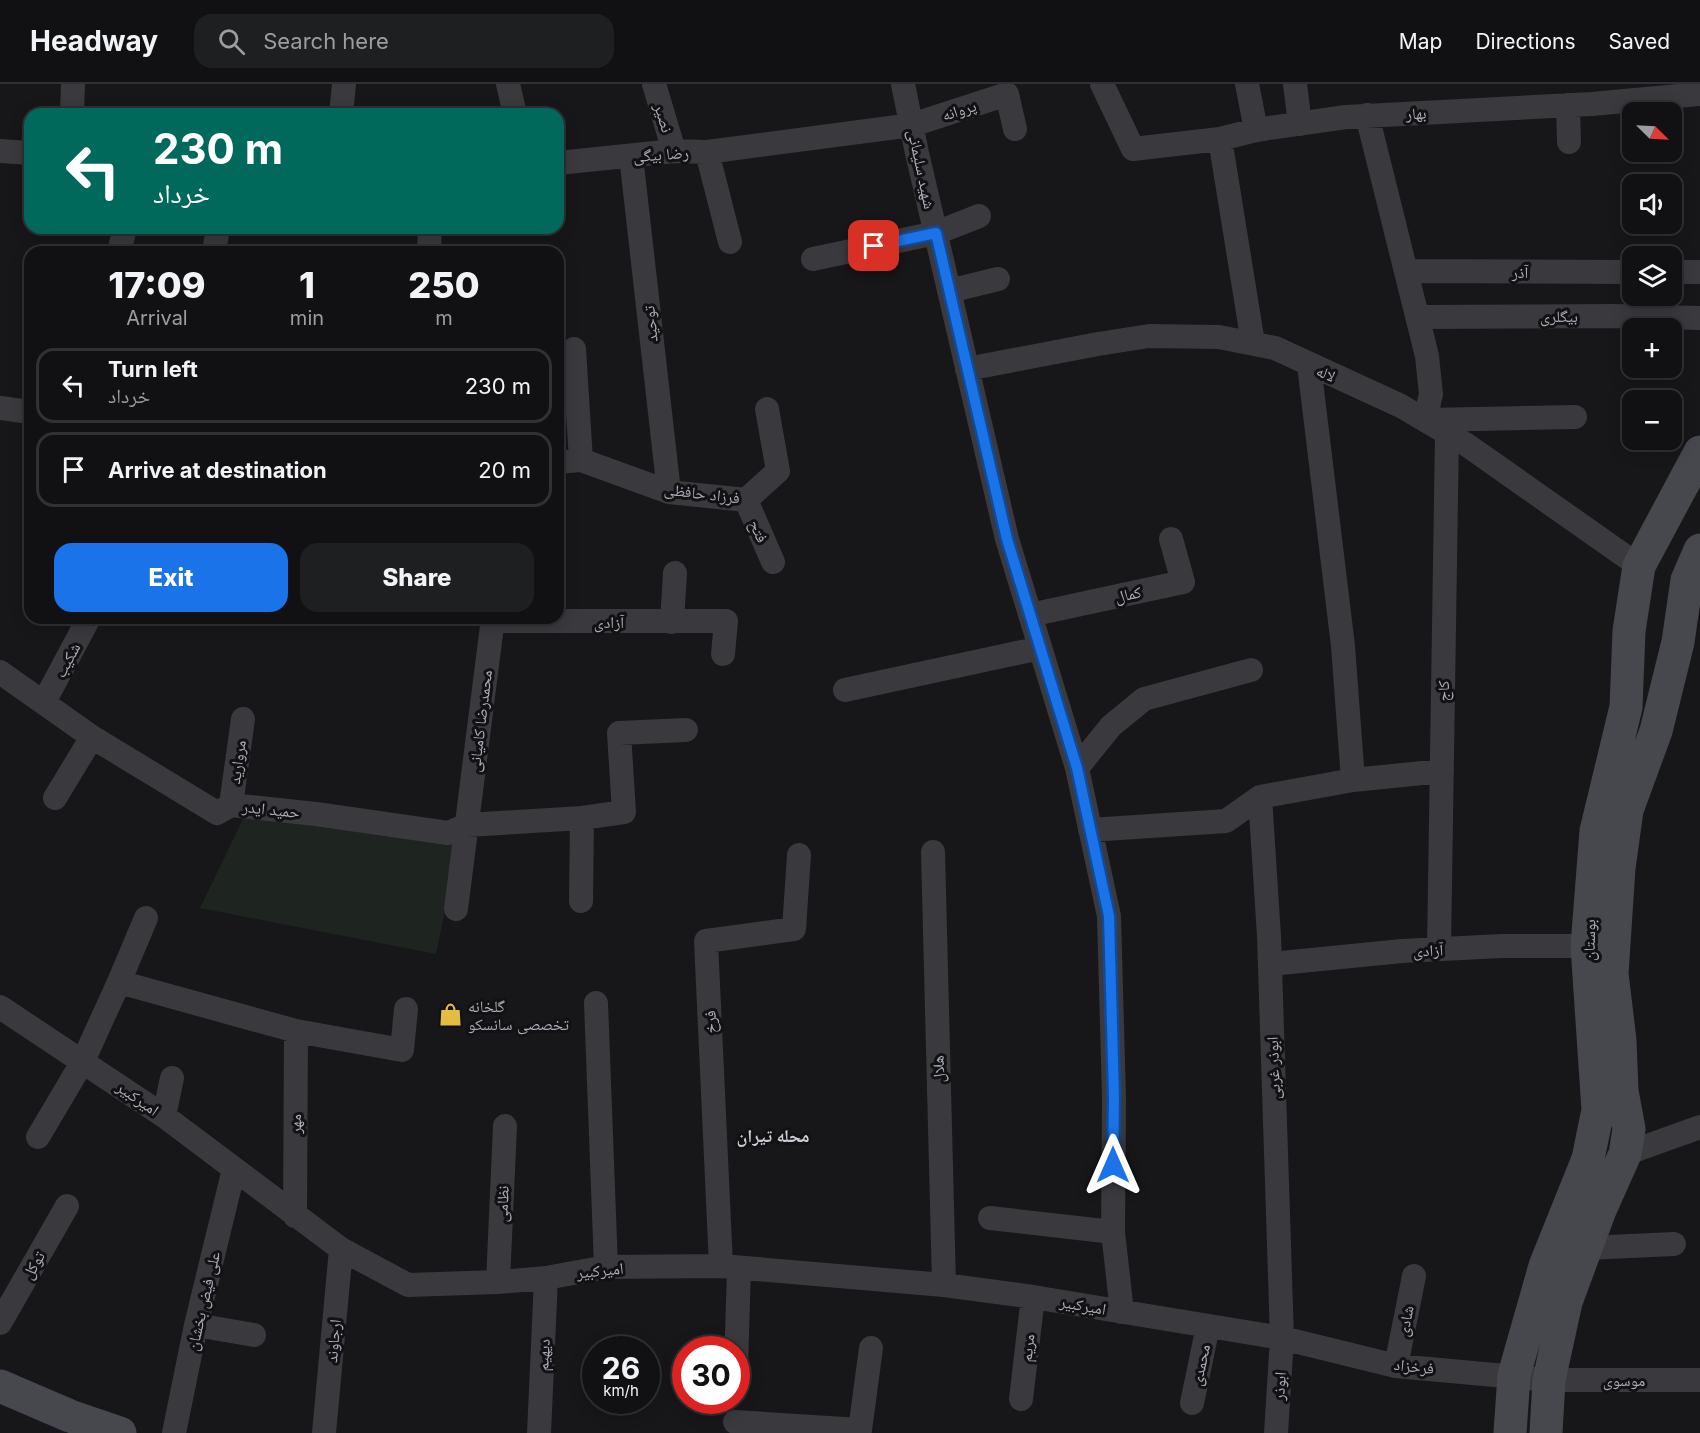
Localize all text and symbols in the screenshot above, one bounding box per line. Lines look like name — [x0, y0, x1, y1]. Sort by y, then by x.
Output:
search box — [194, 14, 614, 68]
text: Headway — [30, 24, 158, 58]
icon: search — [215, 25, 248, 58]
text: Search here — [263, 28, 389, 54]
text: Map — [1399, 29, 1442, 54]
text: Directions — [1475, 29, 1576, 54]
text: Saved — [1609, 29, 1670, 54]
street label: پروانه — [939, 95, 979, 125]
street label: نصیر — [650, 100, 678, 135]
street label: بهار — [1404, 102, 1427, 124]
north arrow — [1622, 102, 1682, 162]
map controls — [1622, 102, 1682, 450]
text: 230 m — [153, 123, 283, 174]
street label: شهید سلیمانی — [903, 127, 940, 211]
icon: left — [54, 132, 132, 210]
street label: رضا بیگی — [632, 142, 690, 167]
button: sound — [1622, 174, 1682, 234]
text: خرداد — [153, 177, 210, 210]
pin — [848, 220, 899, 271]
icon: arrive — [857, 229, 890, 262]
button: layers — [1622, 246, 1682, 306]
street label: آذر — [1511, 262, 1529, 282]
text: 17:09 — [108, 263, 206, 307]
text: 1 — [299, 263, 315, 307]
text: 250 — [408, 263, 480, 307]
street label: توحید — [638, 305, 662, 343]
text: Arrival — [126, 306, 188, 330]
text: min — [290, 306, 324, 330]
text: m — [435, 306, 453, 330]
street label: بیگلری — [1540, 306, 1578, 327]
button: + — [1622, 318, 1682, 378]
text: Turn left — [108, 356, 198, 382]
street label: لاله — [1313, 360, 1339, 386]
icon: left — [57, 369, 90, 402]
text: 230 m — [465, 373, 531, 399]
text: خرداد — [108, 384, 150, 408]
button: − — [1622, 390, 1682, 450]
icon: arrive — [57, 453, 90, 486]
text: Arrive at destination — [108, 457, 327, 483]
text: 20 m — [478, 457, 531, 483]
street label: فرزاد حافظی — [663, 478, 741, 509]
street label: فتح — [744, 516, 773, 546]
button: Exit — [54, 543, 288, 612]
button: Share — [300, 543, 534, 612]
street label: کمال — [1113, 581, 1144, 608]
street label: آزادی — [594, 612, 625, 633]
street label: شکیب — [50, 639, 84, 681]
street label: محمدرضا کامیانی — [464, 669, 497, 773]
street label: کاج — [1433, 680, 1454, 702]
street label: مروارید — [224, 739, 250, 785]
street label: حمید ایدر — [240, 796, 301, 822]
street label: بوستان — [1579, 919, 1600, 961]
street label: آزادی — [1412, 939, 1445, 962]
place label: گلخانه تخصصی سانسکو — [468, 996, 569, 1035]
shop icon: گلخانه تخصصی سانسکو — [437, 1002, 463, 1028]
street label: فرخ — [699, 1010, 722, 1034]
street label: ابوذر غربی — [1262, 1036, 1285, 1100]
street label: هلال — [928, 1055, 949, 1083]
street label: امیرکبیر — [112, 1076, 163, 1120]
street label: مهر — [285, 1114, 305, 1135]
district label: محله تیران — [736, 1125, 810, 1147]
position arrow — [1081, 1133, 1145, 1197]
street label: نظامی — [491, 1185, 514, 1223]
street label: توکل — [17, 1247, 50, 1283]
street label: علی فیض بخشان — [182, 1249, 225, 1353]
street label: امیرکبیر — [575, 1258, 624, 1282]
street label: امیرکبیر — [1057, 1291, 1108, 1319]
street label: شادی — [1392, 1304, 1419, 1338]
street label: ارجاوند — [321, 1318, 345, 1364]
street label: مریم — [1016, 1333, 1039, 1363]
speed limit sign: 30 — [672, 1336, 750, 1414]
street label: دیهیم — [532, 1338, 555, 1372]
street label: محمدی — [1186, 1342, 1215, 1388]
text: 26 — [602, 1350, 640, 1386]
street label: فرخزاد — [1393, 1354, 1435, 1378]
street label: موسوی — [1603, 1370, 1645, 1391]
street label: ابوذر — [1268, 1371, 1290, 1402]
text: km/h — [603, 1381, 639, 1400]

